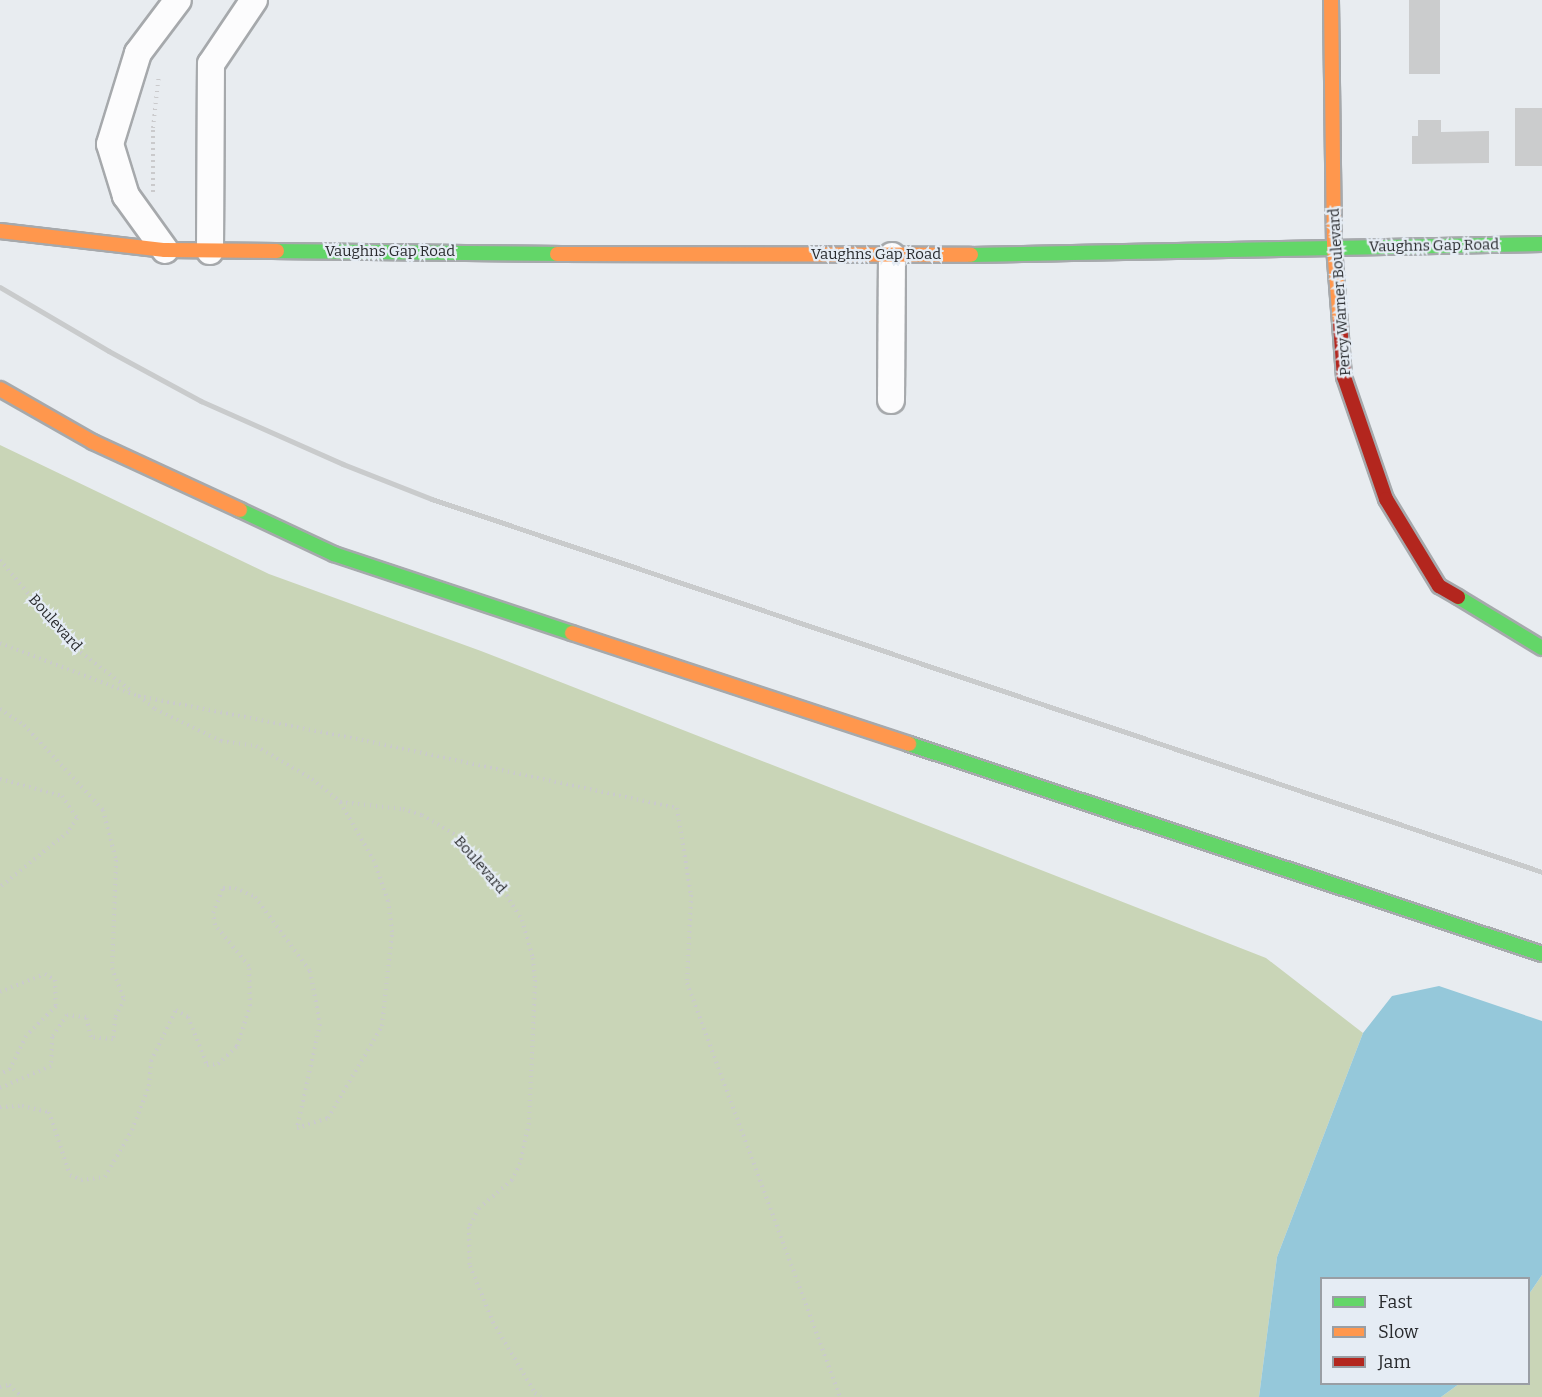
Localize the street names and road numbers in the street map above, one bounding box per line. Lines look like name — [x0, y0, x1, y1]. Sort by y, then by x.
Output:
street label: Percy Warner Boulevard — [1325, 207, 1355, 377]
street label: Vaughns Gap Road — [1369, 236, 1499, 256]
street label: Vaughns Gap Road — [325, 243, 455, 261]
street label: Vaughns Gap Road — [811, 246, 941, 264]
street label: Boulevard — [25, 591, 85, 655]
street label: Boulevard — [450, 832, 510, 898]

